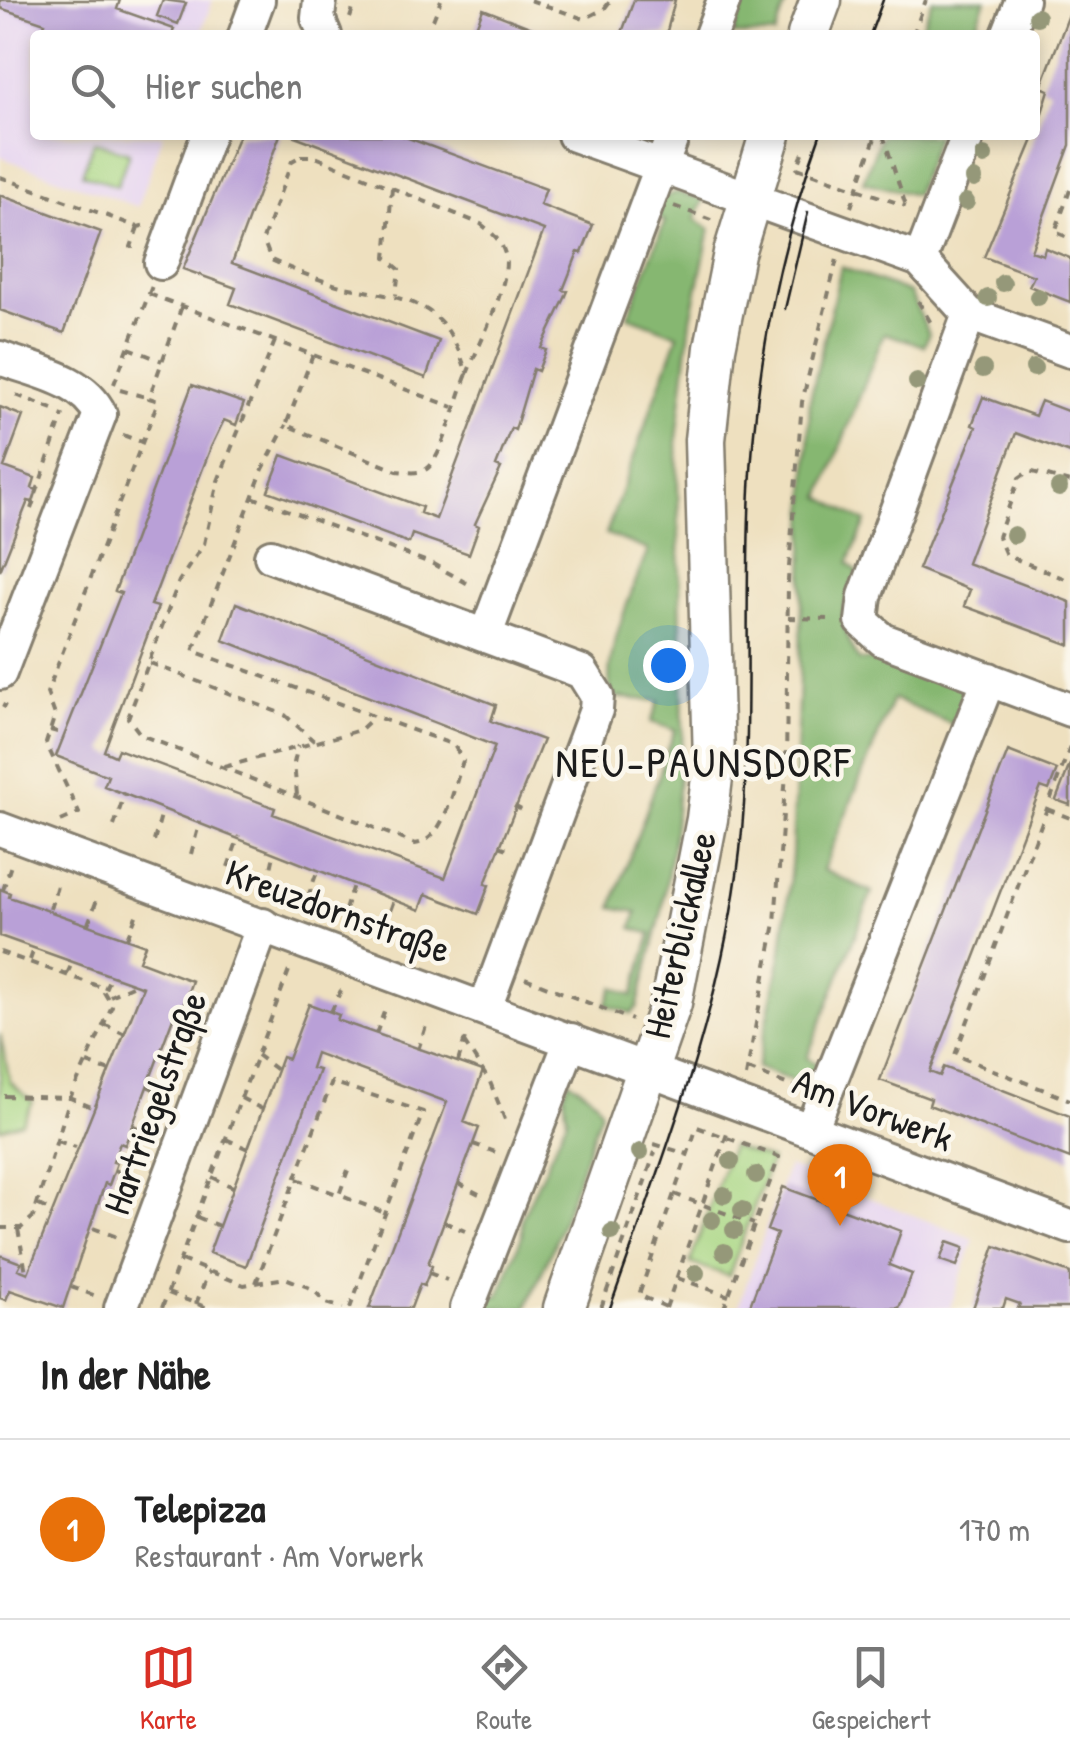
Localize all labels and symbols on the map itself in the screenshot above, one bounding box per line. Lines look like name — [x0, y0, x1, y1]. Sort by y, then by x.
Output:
your location — [643, 640, 694, 691]
district label: NEU-PAUNSDORF — [555, 733, 853, 790]
street label: Heiterblickallee — [630, 826, 728, 1043]
street label: Kreuzdornstraße — [219, 845, 458, 975]
street label: Hartriegelstraße — [90, 984, 218, 1221]
street label: Am Vorwerk — [786, 1055, 961, 1163]
pin: 1 — [808, 1144, 872, 1226]

